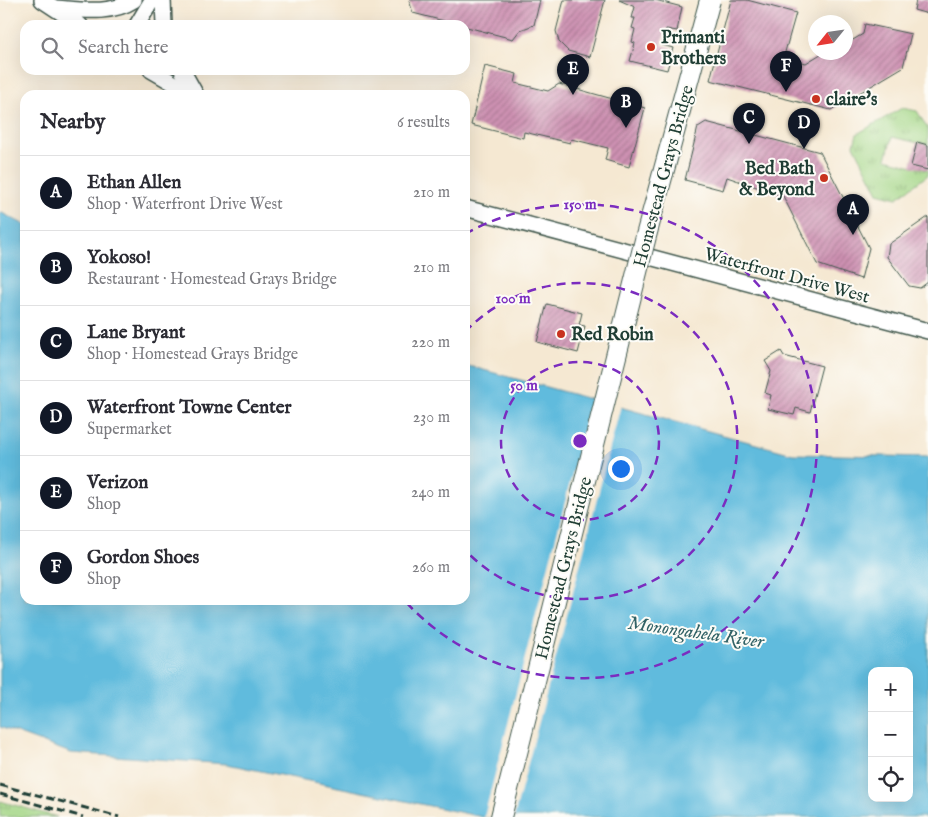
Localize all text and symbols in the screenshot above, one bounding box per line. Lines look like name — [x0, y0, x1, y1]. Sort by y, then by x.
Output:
north arrow — [808, 15, 853, 60]
search box — [20, 20, 470, 75]
place label: Primanti Brothers — [661, 27, 727, 71]
icon: search — [38, 34, 66, 62]
text: Search here — [78, 36, 169, 60]
marker: Primanti Brothers — [645, 41, 657, 53]
pin: F — [770, 51, 802, 92]
pin: E — [557, 54, 589, 95]
street label: Homestead Grays Bridge — [629, 83, 700, 270]
pin: B — [610, 87, 642, 128]
place label: claire's — [826, 89, 878, 112]
marker: claire's — [810, 93, 822, 105]
pin: C — [733, 103, 765, 144]
pin: D — [788, 108, 820, 149]
text: Nearby — [40, 109, 105, 136]
text: 6 results — [397, 113, 450, 133]
place label: Bed Bath & Beyond — [739, 158, 814, 202]
text: Ethan Allen — [87, 171, 181, 195]
marker: Bed Bath & Beyond — [818, 172, 830, 184]
text: A — [51, 183, 61, 203]
text: 210 m — [413, 183, 450, 203]
pin: A — [837, 194, 869, 235]
text: Shop · Waterfront Drive West — [87, 195, 283, 215]
text: 150 m — [563, 195, 597, 214]
street label: Waterfront Drive West — [701, 243, 872, 310]
text: Yokoso! — [87, 246, 151, 270]
text: B — [51, 258, 61, 278]
text: 210 m — [413, 258, 450, 278]
text: Restaurant · Homestead Grays Bridge — [87, 270, 337, 290]
text: 100 m — [495, 289, 531, 308]
text: Lane Bryant — [87, 321, 185, 345]
place label: Red Robin — [571, 324, 654, 347]
marker: Red Robin — [555, 328, 567, 340]
text: C — [50, 333, 62, 353]
text: 220 m — [411, 333, 450, 353]
text: Shop · Homestead Grays Bridge — [87, 345, 298, 365]
text: 50 m — [510, 376, 538, 395]
text: Waterfront Towne Center — [87, 396, 291, 420]
text: D — [50, 408, 62, 428]
text: 230 m — [413, 408, 450, 428]
text: Supermarket — [87, 420, 172, 440]
centre of rings — [571, 432, 589, 450]
your location — [608, 456, 634, 482]
text: Verizon — [87, 471, 148, 495]
street label: Homestead Grays Bridge — [531, 475, 598, 662]
text: E — [50, 483, 62, 503]
text: 240 m — [411, 483, 450, 503]
text: Shop — [87, 495, 121, 515]
text: Gordon Shoes — [87, 546, 199, 570]
text: F — [51, 558, 61, 578]
text: 260 m — [412, 558, 450, 578]
text: Shop — [87, 570, 121, 590]
water label: Monongahela River — [626, 612, 767, 655]
map controls — [868, 667, 913, 802]
button: + — [868, 667, 913, 712]
button: − — [868, 712, 913, 757]
button: locate — [868, 757, 913, 802]

